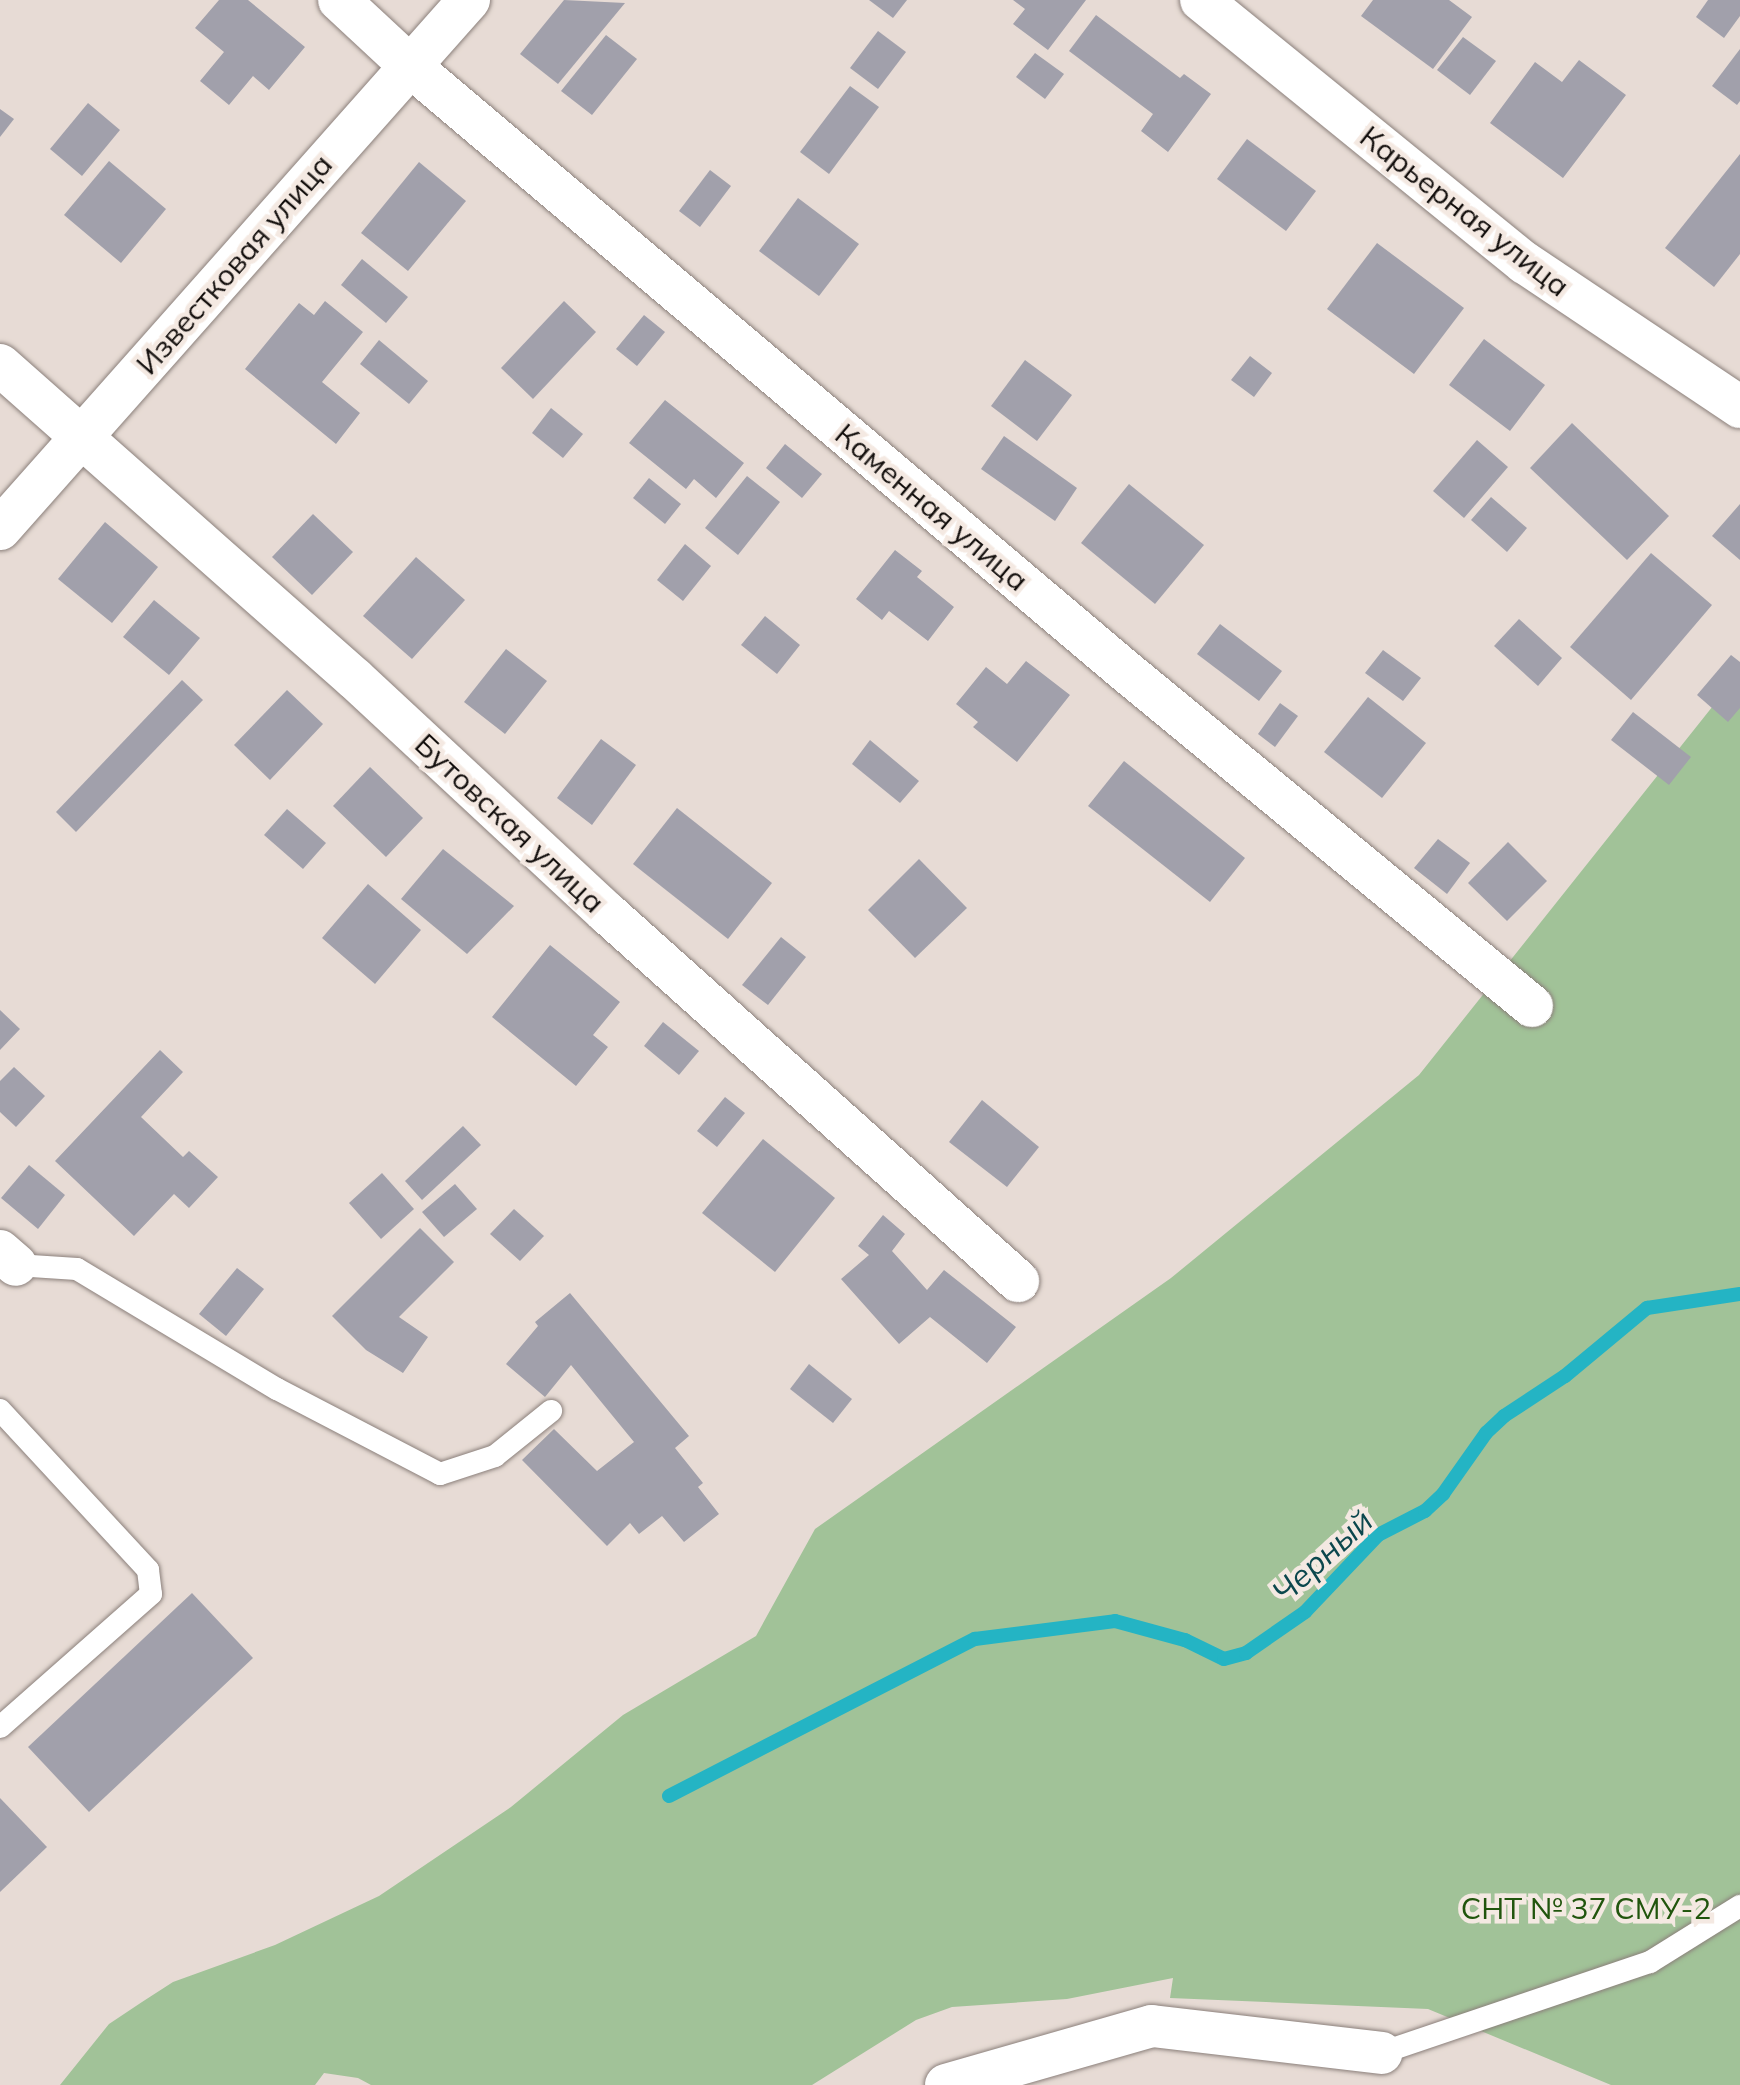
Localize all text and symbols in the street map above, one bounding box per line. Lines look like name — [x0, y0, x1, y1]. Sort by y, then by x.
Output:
street label: Карьерная улица — [1353, 118, 1577, 304]
street label: Известковая улица — [129, 146, 339, 382]
street label: Каменная улица — [828, 416, 1036, 598]
street label: Бутовская улица — [408, 726, 612, 920]
water label: Черный — [1264, 1501, 1380, 1611]
park label: СНТ № 37 СМУ-2 — [1461, 1890, 1711, 1926]

